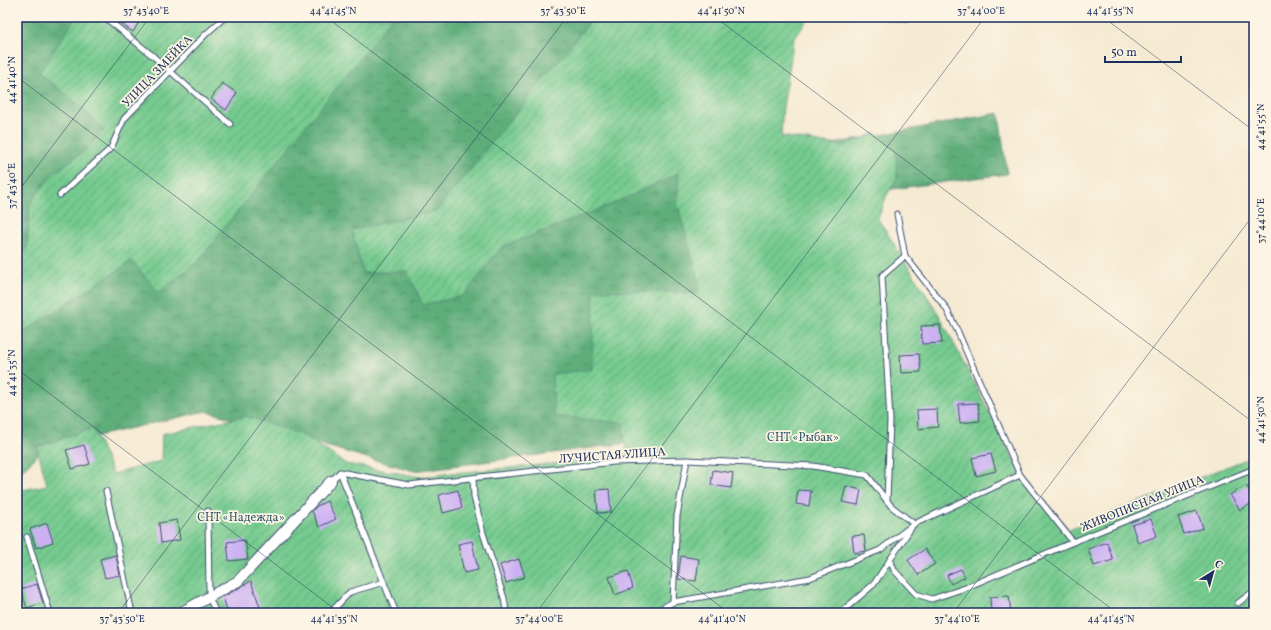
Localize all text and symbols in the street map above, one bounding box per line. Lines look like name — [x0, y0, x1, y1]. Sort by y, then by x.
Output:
text: 37°43'40"E — [123, 4, 169, 18]
text: 44°41'45"N — [310, 4, 357, 18]
text: 37°43'50"E — [540, 4, 586, 18]
text: 44°41'50"N — [697, 4, 745, 18]
text: 37°44'00"E — [957, 4, 1005, 18]
text: 44°41'55"N — [1087, 4, 1134, 18]
street label: УЛИЦА ЗМЕЙКА — [118, 31, 197, 111]
scale bar — [1105, 38, 1181, 64]
text: 50 m — [1111, 45, 1137, 61]
text: 44°41'40"N — [5, 55, 19, 104]
text: 44°41'55"N — [1254, 103, 1268, 150]
text: 37°43'40"E — [5, 163, 19, 209]
text: 37°44'10"E — [1254, 198, 1268, 244]
text: 44°41'35"N — [5, 349, 19, 397]
text: 44°41'50"N — [1254, 396, 1268, 444]
park label: СНТ «Рыбак» — [767, 430, 839, 446]
street label: ЛУЧИСТАЯ УЛИЦА — [558, 444, 667, 468]
street label: ЖИВОПИСНАЯ УЛИЦА — [1078, 472, 1207, 536]
park label: СНТ «Надежда» — [197, 510, 285, 526]
north arrow — [1193, 552, 1233, 592]
text: С — [1211, 557, 1225, 573]
text: 37°43'50"E — [99, 612, 145, 626]
text: 44°41'35"N — [310, 612, 358, 626]
text: 37°44'00"E — [515, 612, 563, 626]
text: 44°41'40"N — [698, 612, 747, 626]
text: 37°44'10"E — [934, 612, 980, 626]
text: 44°41'45"N — [1088, 612, 1135, 626]

